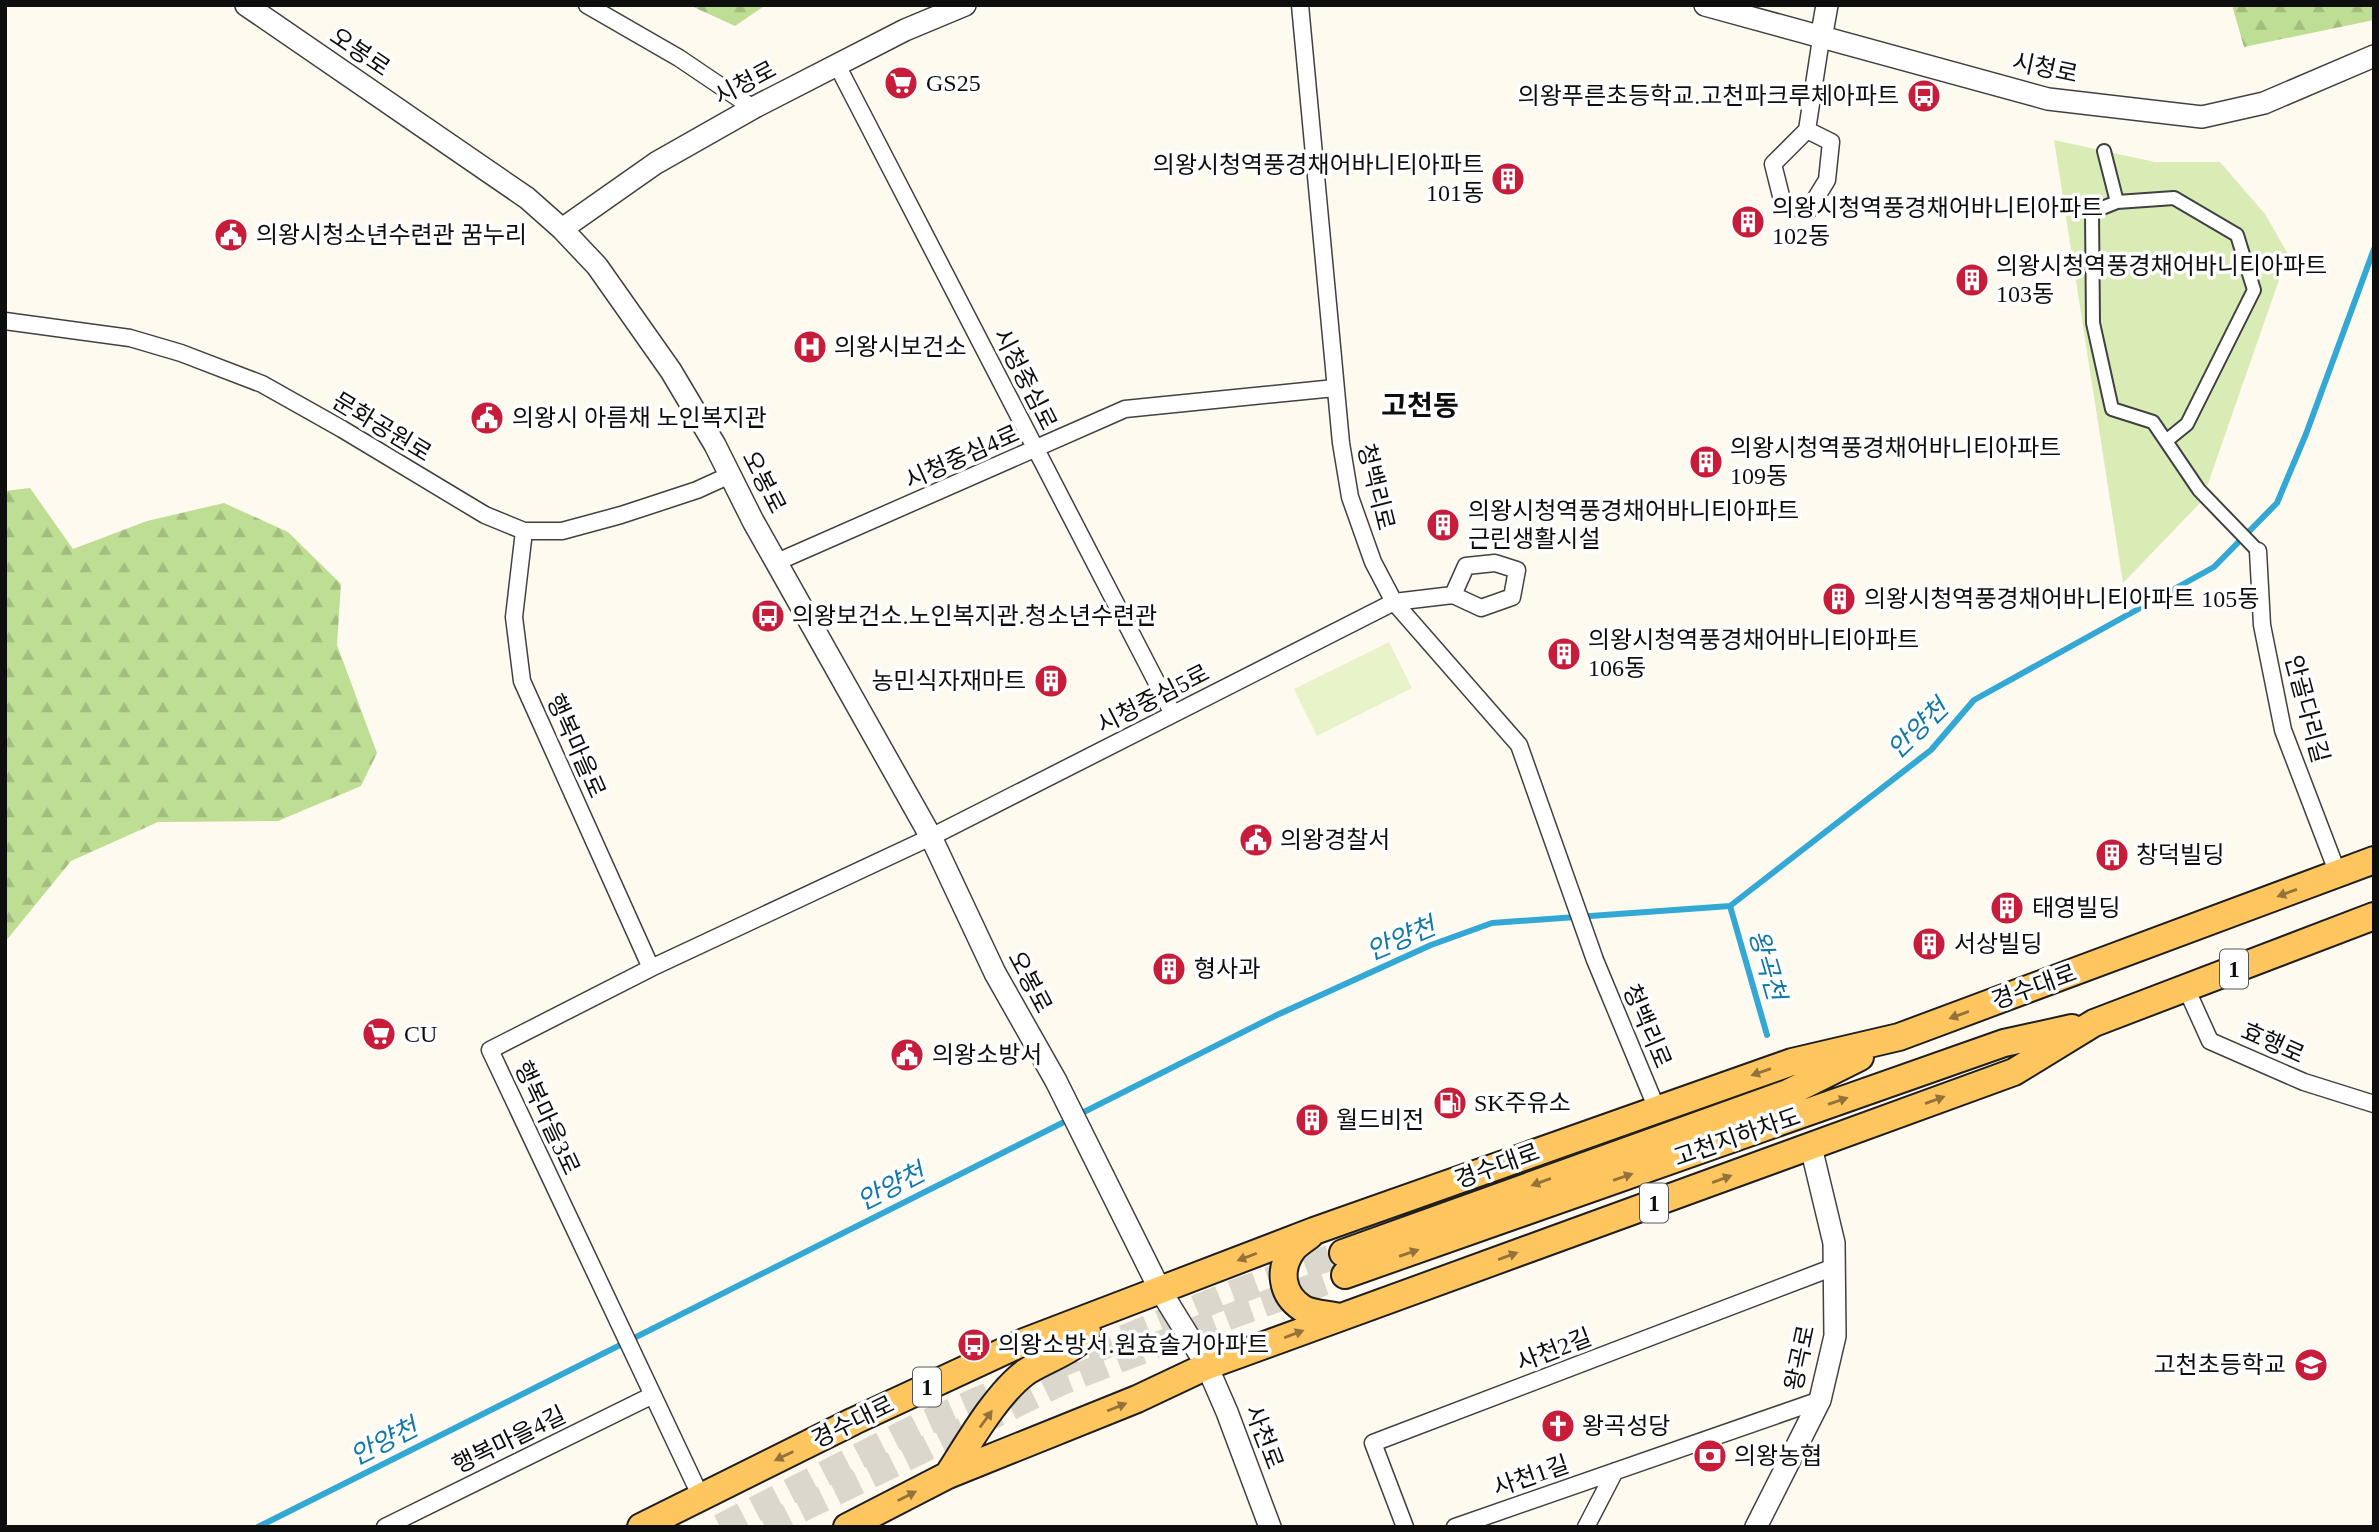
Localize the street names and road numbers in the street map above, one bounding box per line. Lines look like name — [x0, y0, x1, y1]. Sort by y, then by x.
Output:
street label: 오봉로 — [325, 23, 395, 81]
street label: 시청로 — [2010, 48, 2080, 88]
street label: 시청로 — [710, 56, 780, 110]
street label: 시청중심로 — [988, 324, 1062, 434]
street label: 문화공원로 — [328, 387, 436, 467]
street label: 시청중심4로 — [901, 420, 1023, 494]
street label: 청백리로 — [1353, 441, 1399, 533]
street label: 오봉로 — [737, 447, 791, 517]
street label: 안골다리길 — [2280, 652, 2334, 766]
street label: 시청중심5로 — [1093, 660, 1213, 738]
street label: 행복마을로 — [542, 690, 610, 802]
street label: 오봉로 — [1003, 947, 1057, 1017]
road number: 1 — [2220, 950, 2248, 988]
street label: 경수대로 — [1988, 960, 2080, 1014]
street label: 청백리로 — [1618, 980, 1676, 1072]
street label: 효행로 — [2237, 1018, 2309, 1068]
street label: 행복마을3로 — [509, 1057, 585, 1179]
street label: 고천지하차도 — [1670, 1103, 1804, 1171]
street label: 경수대로 — [1451, 1139, 1543, 1193]
road number: 1 — [1640, 1184, 1668, 1222]
street label: 왕곡로 — [1780, 1323, 1820, 1393]
street label: 사천2길 — [1513, 1324, 1595, 1376]
road number: 1 — [913, 1368, 941, 1406]
street label: 경수대로 — [808, 1391, 898, 1453]
street label: 행복마을4길 — [448, 1401, 570, 1479]
street label: 사천로 — [1240, 1401, 1288, 1473]
street label: 사천1길 — [1490, 1451, 1572, 1501]

